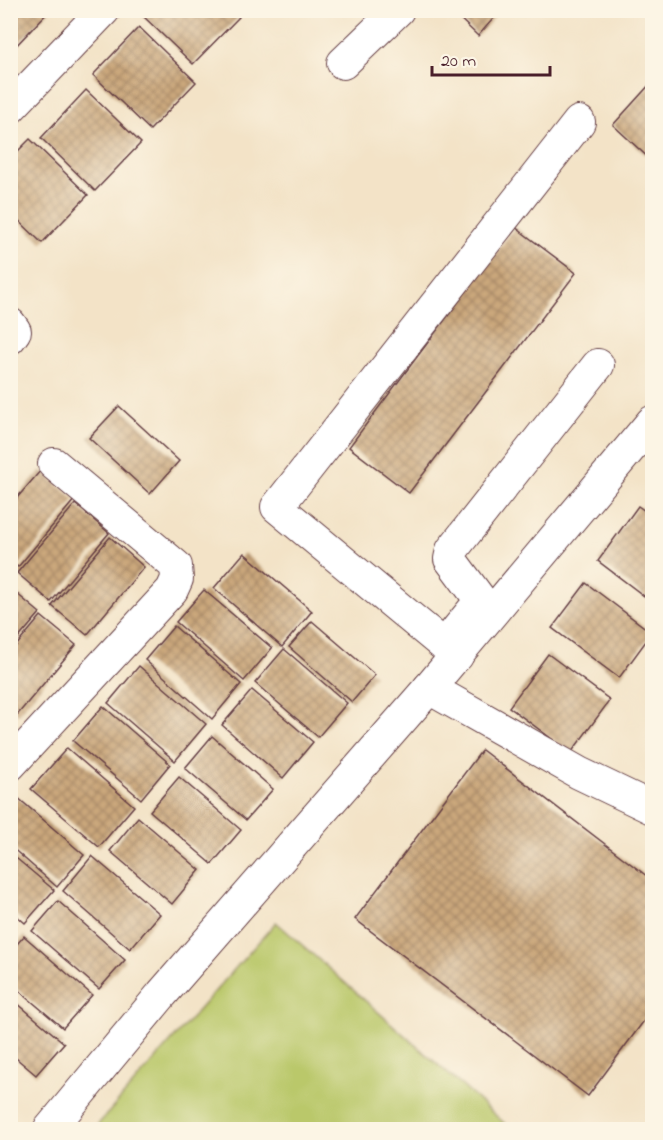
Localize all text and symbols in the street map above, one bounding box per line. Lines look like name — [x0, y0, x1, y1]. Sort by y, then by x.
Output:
scale bar — [432, 39, 550, 77]
text: 20 m — [441, 49, 476, 75]

